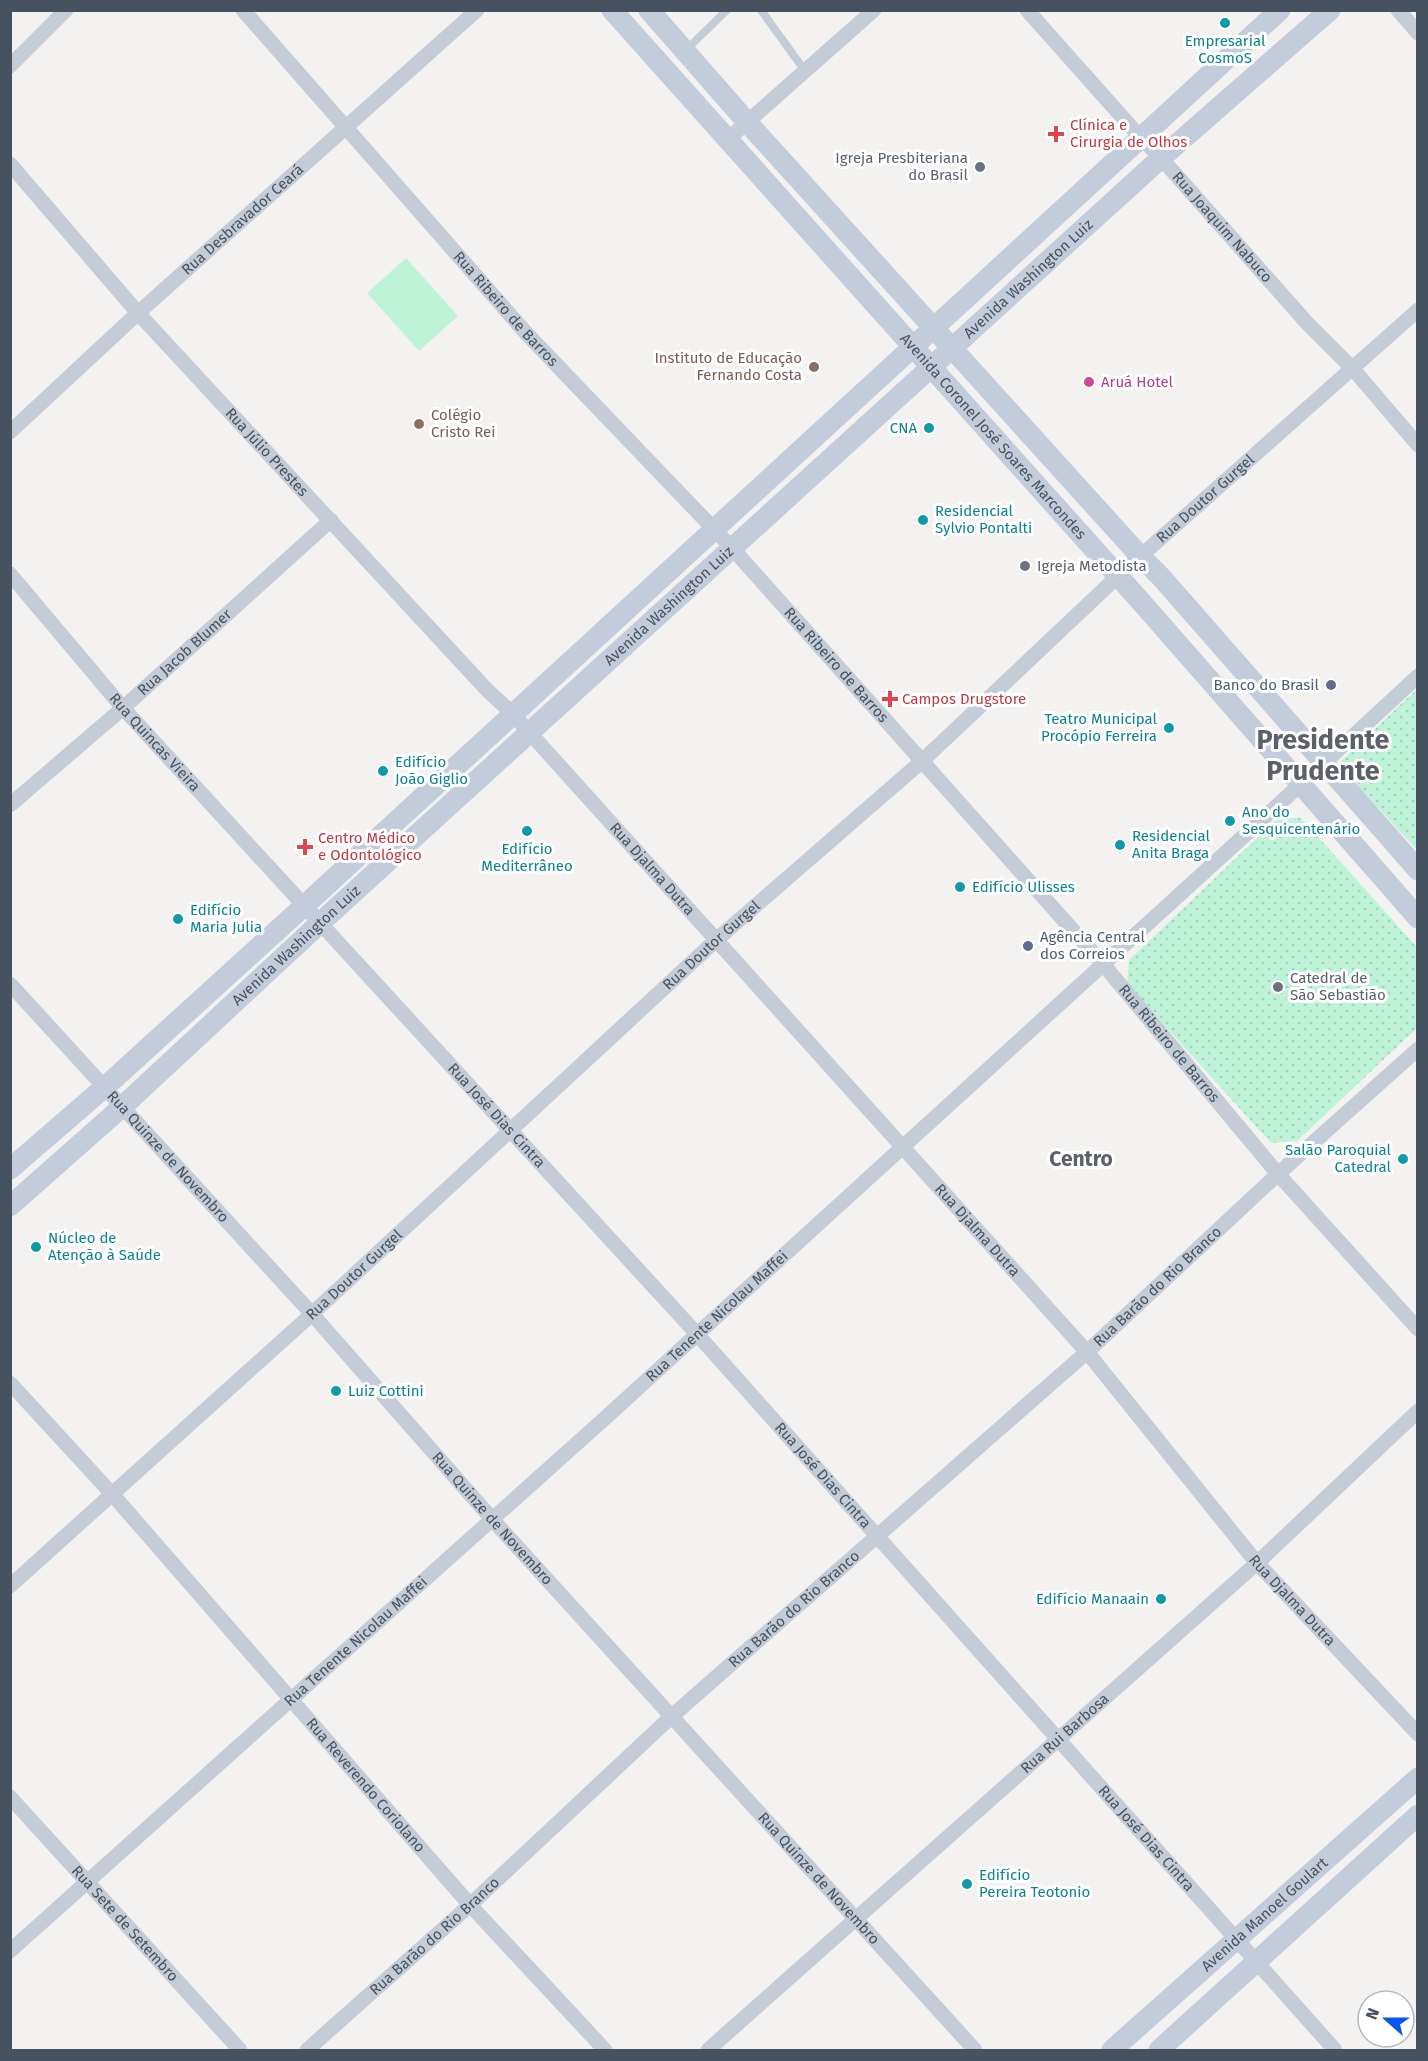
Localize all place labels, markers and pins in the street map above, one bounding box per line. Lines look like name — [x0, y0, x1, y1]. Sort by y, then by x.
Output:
marker: Empresarial CosmoS — [1218, 16, 1232, 30]
place label: Empresarial CosmoS — [1185, 32, 1266, 67]
place label: Clínica e Cirurgia de Olhos — [1070, 116, 1187, 151]
marker: Clínica e Cirurgia de Olhos — [1047, 125, 1065, 143]
place label: Igreja Presbiteriana do Brasil — [835, 149, 969, 184]
marker: Igreja Presbiteriana do Brasil — [973, 160, 987, 174]
place label: Instituto de Educação Fernando Costa — [654, 349, 802, 384]
marker: Instituto de Educação Fernando Costa — [807, 360, 821, 374]
place label: Aruá Hotel — [1101, 373, 1174, 391]
marker: Aruá Hotel — [1082, 375, 1096, 389]
place label: Colégio Cristo Rei — [431, 406, 495, 441]
marker: Colégio Cristo Rei — [412, 417, 426, 431]
place label: CNA — [890, 419, 917, 437]
marker: CNA — [922, 421, 936, 435]
place label: Residencial Sylvio Pontalti — [935, 502, 1032, 537]
marker: Residencial Sylvio Pontalti — [916, 513, 930, 527]
place label: Igreja Metodista — [1037, 557, 1147, 575]
marker: Igreja Metodista — [1018, 559, 1032, 573]
place label: Banco do Brasil — [1214, 676, 1320, 694]
marker: Banco do Brasil — [1324, 678, 1338, 692]
place label: Campos Drugstore — [902, 690, 1026, 708]
marker: Campos Drugstore — [883, 692, 897, 706]
place label: Teatro Municipal Procópio Ferreira — [1041, 710, 1158, 745]
marker: Teatro Municipal Procópio Ferreira — [1162, 721, 1176, 735]
place label: Edifício João Giglio — [395, 753, 468, 788]
marker: Edifício João Giglio — [376, 764, 390, 778]
place label: Ano do Sesquicentenário — [1242, 803, 1360, 838]
marker: Ano do Sesquicentenário — [1223, 814, 1237, 828]
marker: Edifício Mediterrâneo — [520, 824, 534, 838]
place label: Residencial Anita Braga — [1132, 827, 1211, 862]
place label: Centro Médico e Odontológico — [318, 829, 422, 864]
marker: Centro Médico e Odontológico — [296, 838, 314, 856]
marker: Residencial Anita Braga — [1113, 838, 1127, 852]
place label: Edifício Mediterrâneo — [481, 840, 573, 875]
place label: Edifício Ulisses — [972, 878, 1075, 896]
marker: Edifício Ulisses — [953, 880, 967, 894]
place label: Edifício Maria Julia — [190, 901, 262, 936]
marker: Edifício Maria Julia — [171, 912, 185, 926]
place label: Agência Central dos Correios — [1040, 928, 1145, 963]
marker: Agência Central dos Correios — [1021, 939, 1035, 953]
place label: Catedral de São Sebastião — [1290, 969, 1386, 1004]
marker: Catedral de São Sebastião — [1271, 980, 1285, 994]
place label: Salão Paroquial Catedral — [1285, 1141, 1392, 1176]
marker: Salão Paroquial Catedral — [1396, 1152, 1410, 1166]
place label: Núcleo de Atenção à Saúde — [48, 1229, 161, 1264]
marker: Núcleo de Atenção à Saúde — [29, 1240, 43, 1254]
place label: Luiz Cottini — [348, 1382, 424, 1400]
marker: Luiz Cottini — [329, 1384, 343, 1398]
place label: Edifício Manaain — [1036, 1590, 1149, 1608]
marker: Edifício Manaain — [1154, 1592, 1168, 1606]
place label: Edifício Pereira Teotonio — [979, 1866, 1090, 1901]
marker: Edifício Pereira Teotonio — [960, 1877, 974, 1891]

